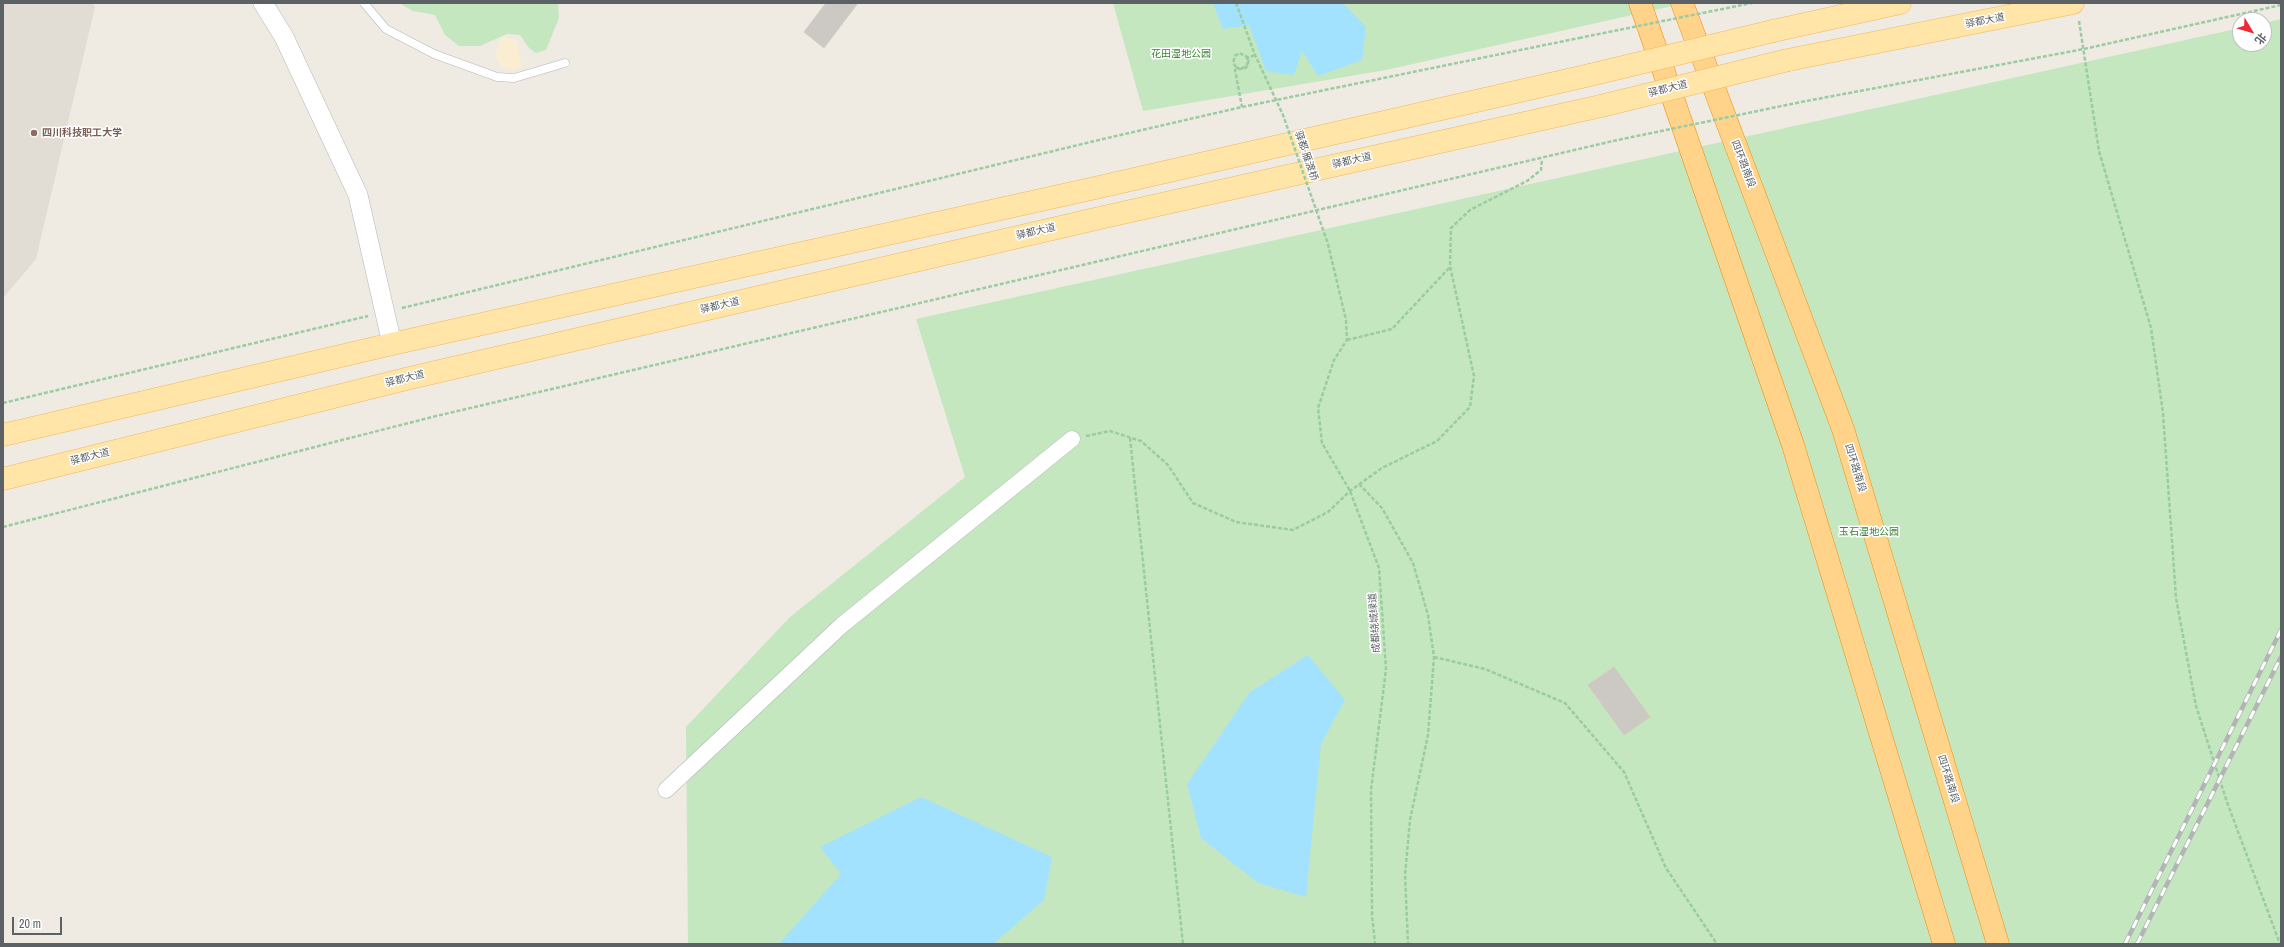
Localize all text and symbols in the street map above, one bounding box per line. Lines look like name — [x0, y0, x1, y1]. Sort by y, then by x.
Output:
street label: 驿都大道 — [1964, 11, 2006, 31]
north arrow — [2232, 12, 2272, 52]
text: 北 — [2252, 30, 2270, 47]
park label: 花田湿地公园 — [1151, 48, 1211, 60]
street label: 驿都大道 — [1647, 78, 1689, 100]
place label: 四川科技职工大学 — [42, 127, 122, 139]
marker: 四川科技职工大学 — [29, 128, 39, 138]
street label: 驿都·雁渡桥 — [1292, 129, 1320, 183]
street label: 四环路南段 — [1728, 139, 1758, 189]
street label: 驿都大道 — [1331, 151, 1373, 171]
street label: 驿都大道 — [1015, 222, 1057, 242]
street label: 驿都大道 — [699, 296, 741, 316]
street label: 驿都大道 — [384, 368, 426, 390]
street label: 四环路南段 — [1842, 442, 1868, 494]
street label: 驿都大道 — [69, 446, 111, 468]
park label: 玉石湿地公园 — [1839, 526, 1899, 538]
street label: 成都绕城绿道 — [1367, 593, 1383, 653]
street label: 四环路南段 — [1935, 753, 1961, 805]
scale bar — [14, 909, 64, 935]
text: 20 m — [19, 916, 41, 932]

